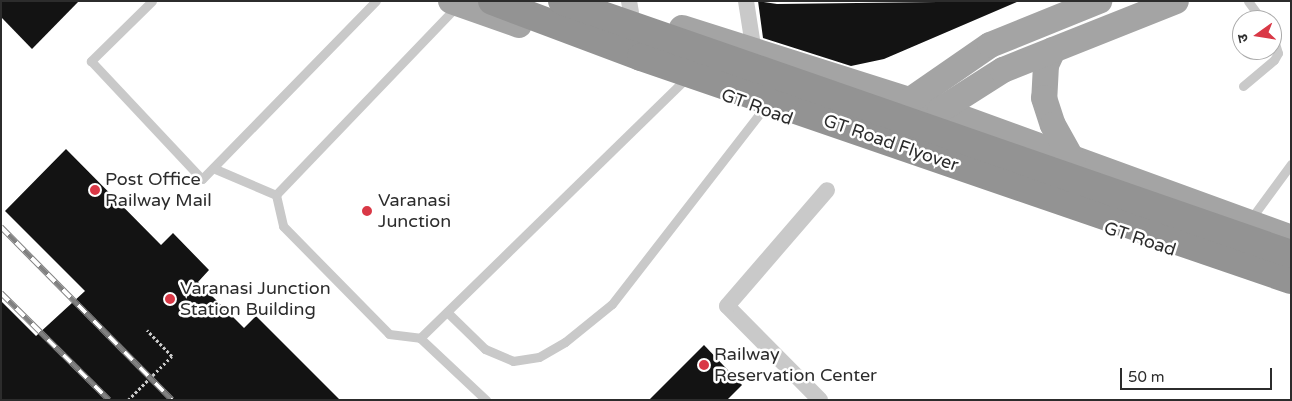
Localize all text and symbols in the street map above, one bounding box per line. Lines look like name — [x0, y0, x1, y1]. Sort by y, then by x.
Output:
north arrow — [1232, 10, 1282, 60]
text: उ — [1234, 32, 1252, 44]
street label: GT Road — [718, 84, 796, 130]
street label: GT Road Flyover — [821, 110, 961, 176]
place label: Post Office Railway Mail — [105, 169, 212, 212]
marker: Post Office Railway Mail — [89, 184, 101, 196]
place label: Varanasi Junction — [378, 190, 451, 232]
marker: Varanasi Junction — [360, 204, 374, 218]
street label: GT Road — [1101, 217, 1179, 261]
place label: Varanasi Junction Station Building — [180, 278, 331, 320]
marker: Varanasi Junction Station Building — [164, 293, 176, 305]
place label: Railway Reservation Center — [714, 344, 877, 386]
scale bar — [1122, 358, 1274, 390]
marker: Railway Reservation Center — [698, 359, 710, 371]
text: 50 m — [1128, 368, 1165, 386]

